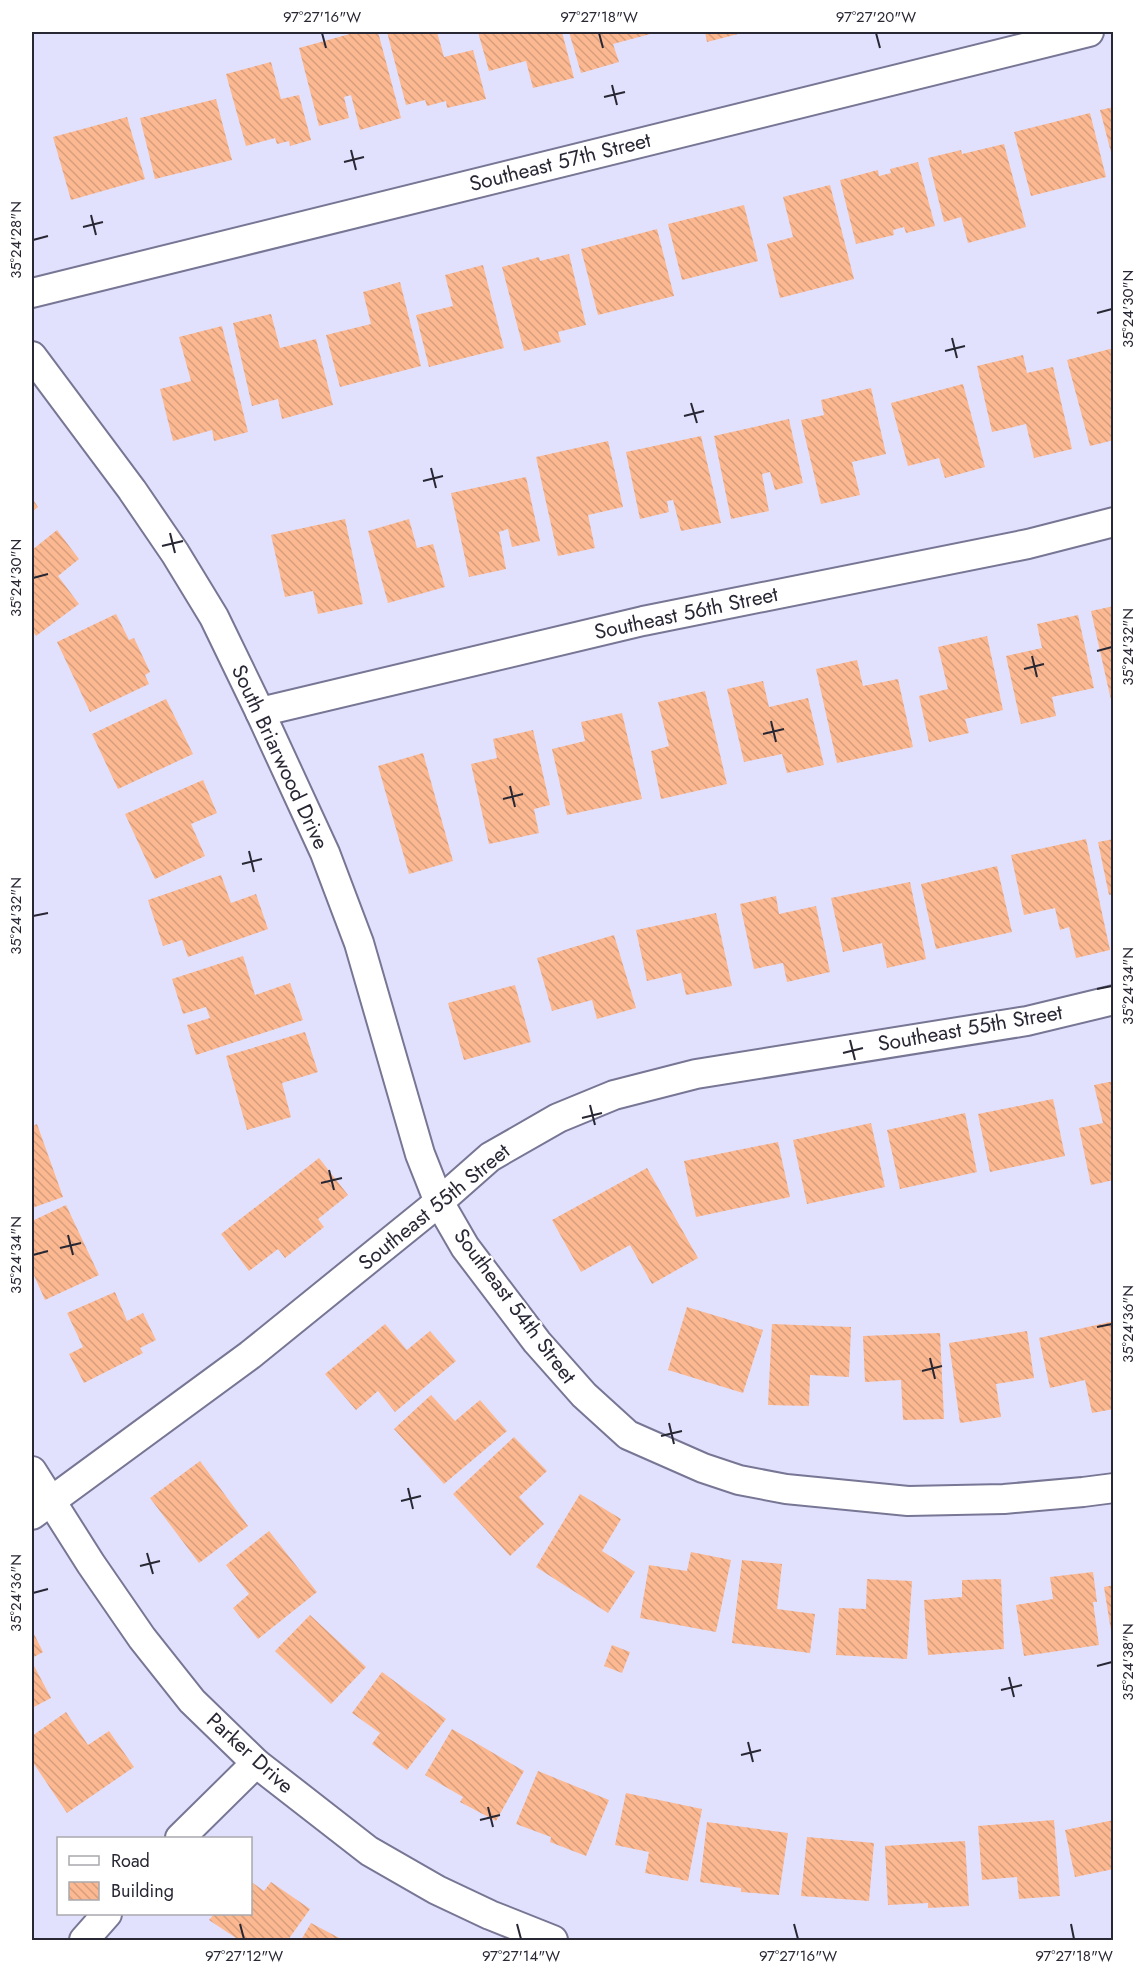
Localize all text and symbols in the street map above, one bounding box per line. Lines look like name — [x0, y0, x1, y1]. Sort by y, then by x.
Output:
text: 97°27'16"W — [283, 6, 361, 28]
text: 97°27'18"W — [560, 6, 638, 28]
text: 97°27'20"W — [836, 6, 916, 28]
street label: Southeast 57th Street — [466, 125, 654, 199]
text: 35°24'28"N — [5, 201, 27, 279]
text: 35°24'30"N — [1117, 270, 1139, 348]
text: 35°24'30"N — [5, 539, 27, 617]
street label: Southeast 56th Street — [591, 579, 781, 647]
text: 35°24'32"N — [1117, 608, 1139, 686]
street label: South Briarwood Drive — [224, 660, 336, 854]
text: 35°24'32"N — [5, 877, 27, 955]
text: 35°24'34"N — [1117, 947, 1139, 1025]
street label: Southeast 55th Street — [875, 997, 1065, 1059]
street label: Southeast 55th Street — [352, 1137, 516, 1277]
text: 35°24'34"N — [5, 1216, 27, 1294]
street label: Southeast 54th Street — [447, 1222, 583, 1390]
text: 35°24'36"N — [1117, 1285, 1139, 1363]
text: 35°24'36"N — [5, 1554, 27, 1632]
text: 35°24'38"N — [1117, 1623, 1139, 1701]
street label: Parker Drive — [200, 1706, 300, 1800]
legend — [57, 1837, 252, 1915]
text: Road — [111, 1848, 150, 1874]
text: Building — [111, 1878, 174, 1904]
text: 97°27'12"W — [205, 1945, 283, 1967]
text: 97°27'14"W — [482, 1945, 560, 1967]
text: 97°27'16"W — [759, 1945, 837, 1967]
text: 97°27'18"W — [1035, 1945, 1113, 1967]

